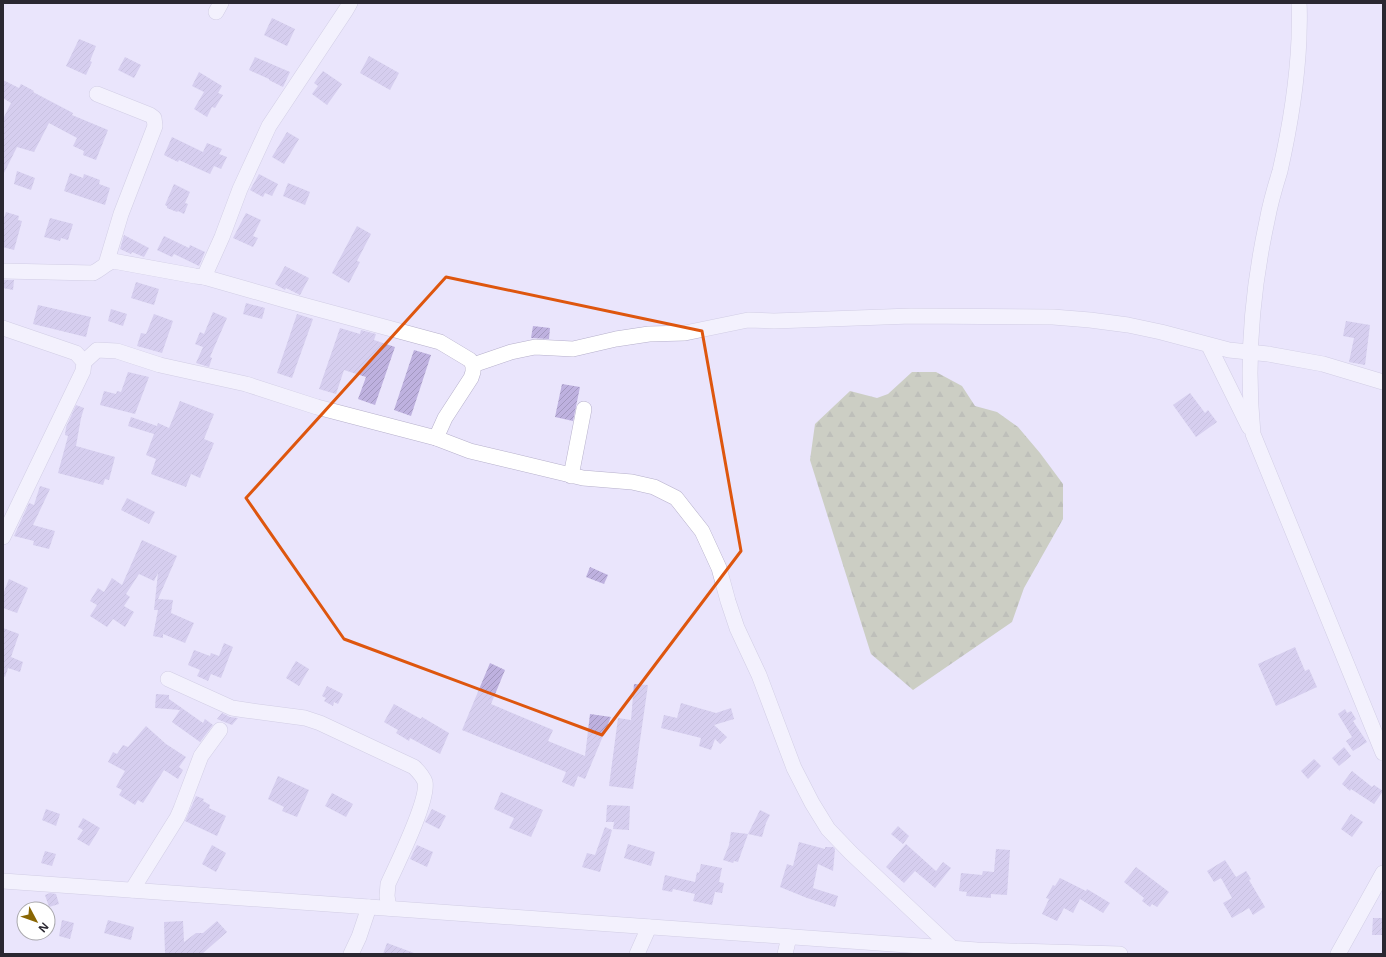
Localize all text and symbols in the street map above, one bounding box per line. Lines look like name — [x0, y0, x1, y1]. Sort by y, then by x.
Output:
north arrow — [16, 901, 56, 941]
text: N — [35, 920, 53, 936]

